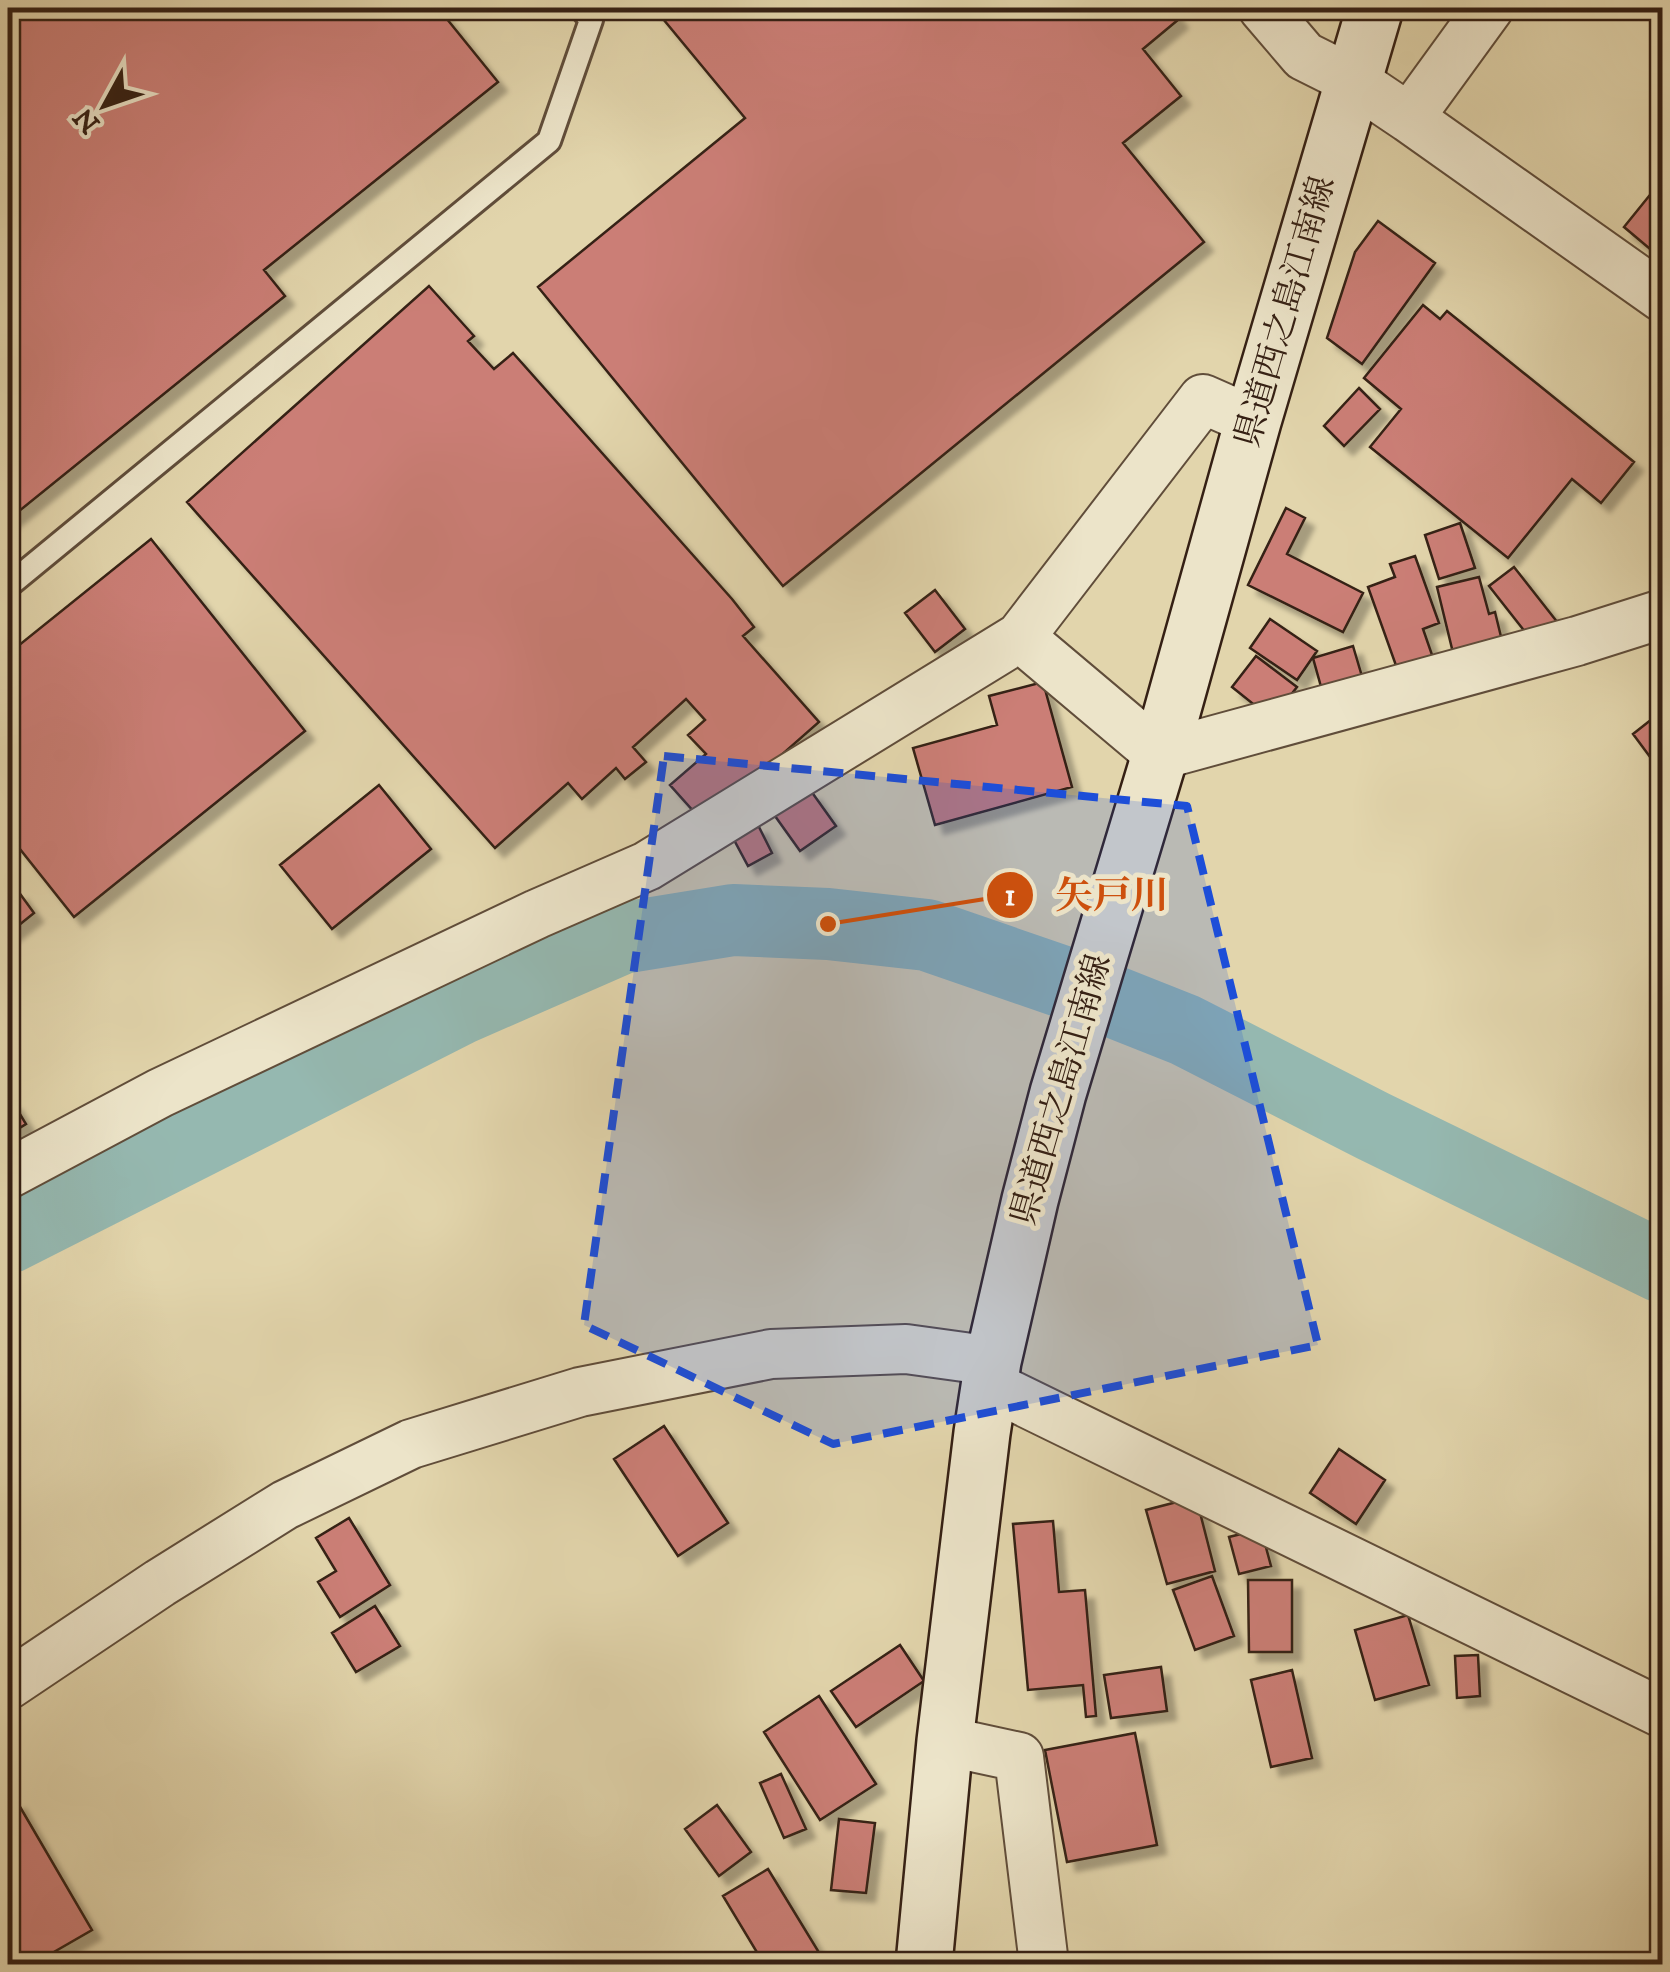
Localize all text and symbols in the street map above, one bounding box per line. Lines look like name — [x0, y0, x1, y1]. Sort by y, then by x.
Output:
north arrow — [55, 55, 155, 155]
text: N — [66, 100, 108, 140]
street label: 県道西之島江南線 — [1226, 171, 1346, 453]
callout: 矢戸川 — [985, 861, 1189, 929]
text: 矢戸川 — [1055, 873, 1169, 921]
text: 1 — [1004, 878, 1016, 915]
street label: 県道西之島江南線 — [1002, 949, 1122, 1231]

